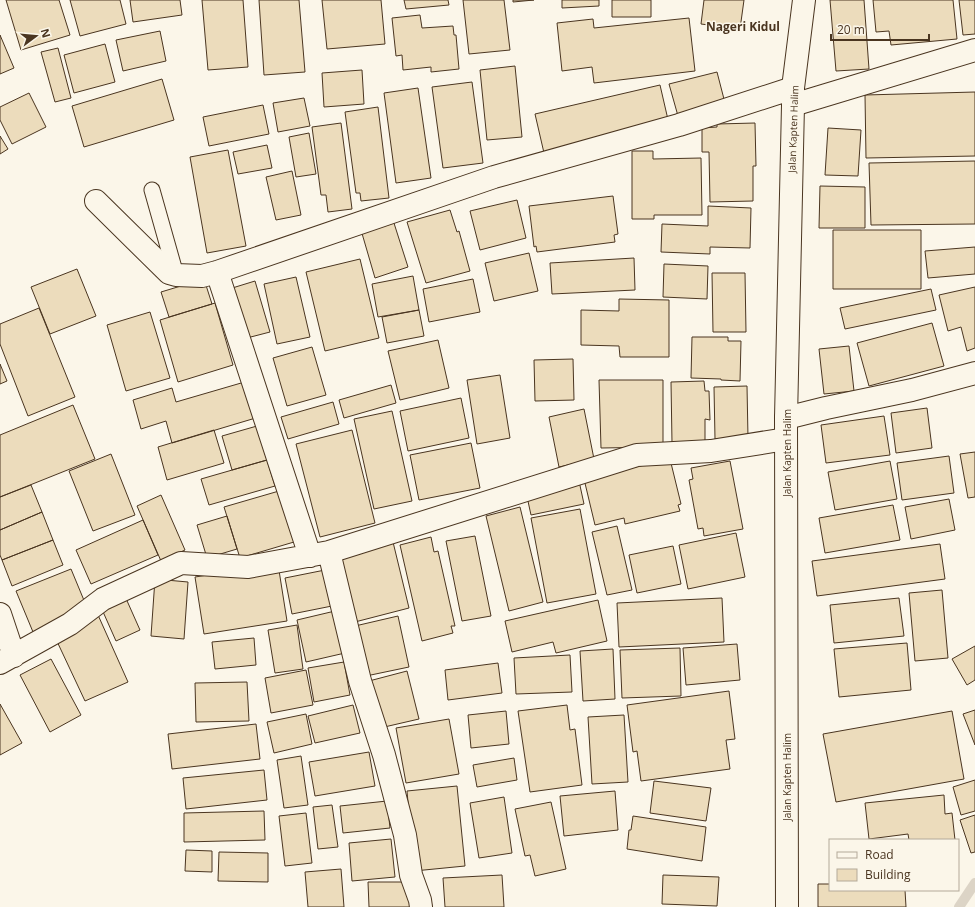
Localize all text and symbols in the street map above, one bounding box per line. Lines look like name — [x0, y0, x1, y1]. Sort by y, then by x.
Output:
north arrow — [16, 16, 56, 56]
scale bar — [831, 16, 929, 42]
district label: Nageri Kidul — [706, 18, 780, 35]
text: 20 m — [837, 21, 865, 38]
text: N — [38, 27, 55, 39]
street label: Jalan Kapten Halim — [784, 85, 802, 174]
street label: Jalan Kapten Halim — [780, 409, 794, 498]
street label: Jalan Kapten Halim — [780, 733, 794, 822]
legend — [829, 839, 959, 891]
text: Road — [865, 846, 894, 863]
text: Building — [865, 866, 911, 883]

